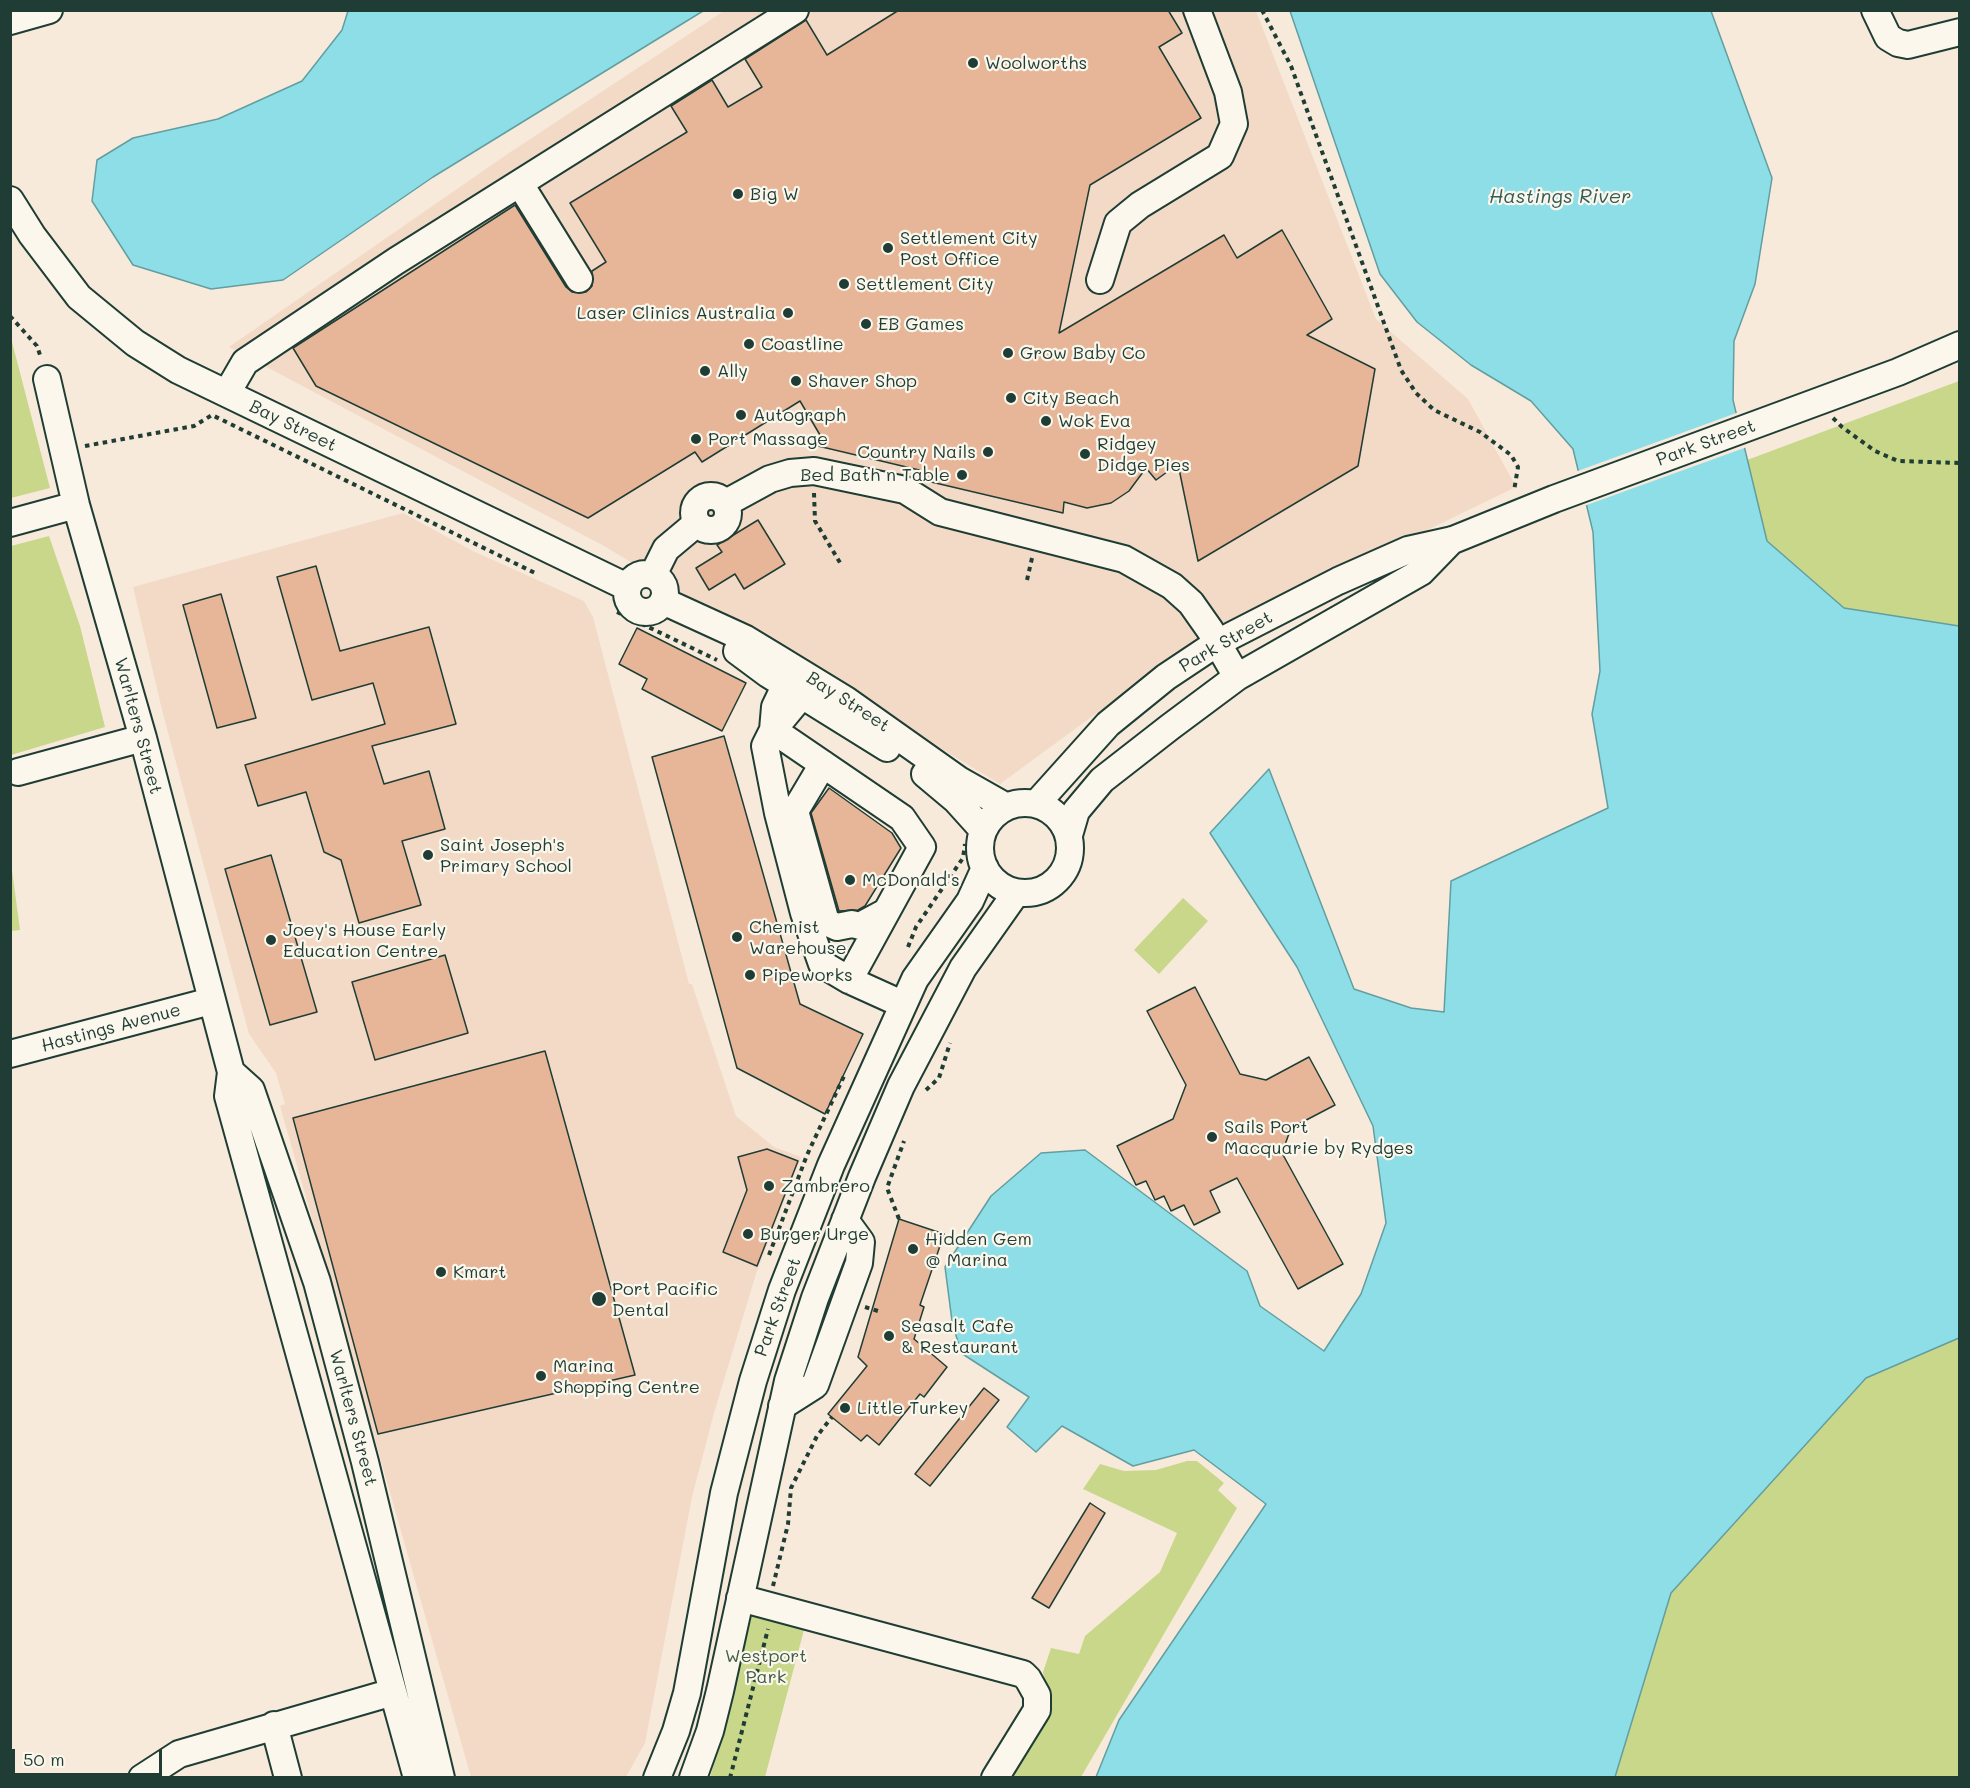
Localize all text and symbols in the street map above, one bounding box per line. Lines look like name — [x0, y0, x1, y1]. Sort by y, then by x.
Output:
place label: Woolworths — [985, 52, 1087, 74]
marker: Woolworths — [966, 56, 980, 70]
place label: Big W — [750, 183, 799, 205]
water label: Hastings River — [1489, 185, 1631, 209]
marker: Big W — [731, 187, 745, 201]
place label: Settlement City Post Office — [900, 227, 1038, 270]
marker: Settlement City Post Office — [881, 241, 895, 255]
place label: Settlement City — [856, 273, 994, 295]
marker: Settlement City — [837, 277, 851, 291]
place label: Laser Clinics Australia — [577, 302, 776, 324]
marker: Laser Clinics Australia — [781, 306, 795, 320]
place label: EB Games — [878, 313, 964, 335]
marker: EB Games — [859, 317, 873, 331]
place label: Coastline — [761, 333, 844, 355]
marker: Coastline — [742, 337, 756, 351]
place label: Grow Baby Co — [1020, 342, 1145, 364]
marker: Grow Baby Co — [1001, 346, 1015, 360]
place label: Ally — [717, 360, 748, 382]
marker: Ally — [698, 364, 712, 378]
place label: Shaver Shop — [808, 370, 917, 392]
marker: Shaver Shop — [789, 374, 803, 388]
place label: City Beach — [1023, 387, 1119, 409]
marker: City Beach — [1004, 391, 1018, 405]
street label: Bay Street — [246, 396, 340, 456]
place label: Autograph — [753, 404, 846, 426]
marker: Autograph — [734, 408, 748, 422]
place label: Wok Eva — [1058, 410, 1131, 432]
marker: Wok Eva — [1039, 414, 1053, 428]
street label: Park Street — [1654, 415, 1758, 471]
place label: Port Massage — [708, 428, 828, 450]
marker: Port Massage — [689, 432, 703, 446]
place label: Ridgey Didge Pies — [1097, 433, 1190, 476]
place label: Country Nails — [857, 441, 976, 463]
marker: Country Nails — [981, 445, 995, 459]
marker: Ridgey Didge Pies — [1078, 447, 1092, 461]
place label: Bed Bath n Table — [800, 464, 950, 486]
marker: Bed Bath n Table — [955, 468, 969, 482]
street label: Park Street — [1176, 607, 1276, 677]
street label: Warlters Street — [109, 655, 167, 797]
street label: Bay Street — [802, 667, 894, 737]
place label: Saint Joseph's Primary School — [440, 834, 572, 876]
marker: Saint Joseph's Primary School — [421, 848, 435, 862]
place label: McDonald's — [862, 869, 960, 891]
marker: McDonald's — [843, 873, 857, 887]
place label: Chemist Warehouse — [749, 916, 847, 958]
place label: Joey's House Early Education Centre — [283, 919, 446, 962]
marker: Chemist Warehouse — [730, 930, 744, 944]
marker: Joey's House Early Education Centre — [264, 933, 278, 947]
place label: Pipeworks — [762, 964, 853, 986]
marker: Pipeworks — [743, 968, 757, 982]
street label: Hastings Avenue — [39, 999, 183, 1057]
place label: Sails Port Macquarie by Rydges — [1224, 1116, 1413, 1158]
marker: Sails Port Macquarie by Rydges — [1205, 1130, 1219, 1144]
place label: Zambrero — [781, 1175, 870, 1197]
marker: Zambrero — [762, 1179, 776, 1193]
place label: Burger Urge — [760, 1223, 869, 1245]
marker: Burger Urge — [741, 1227, 755, 1241]
place label: Hidden Gem @ Marina — [925, 1228, 1032, 1270]
marker: Hidden Gem @ Marina — [906, 1242, 920, 1256]
street label: Park Street — [750, 1255, 806, 1359]
place label: Kmart — [453, 1261, 506, 1283]
marker: Kmart — [434, 1265, 448, 1279]
place label: Port Pacific Dental — [612, 1278, 718, 1320]
marker: Port Pacific Dental — [590, 1290, 608, 1308]
place label: Seasalt Cafe & Restaurant — [901, 1315, 1018, 1358]
marker: Seasalt Cafe & Restaurant — [882, 1329, 896, 1343]
street label: Warlters Street — [324, 1347, 382, 1489]
place label: Marina Shopping Centre — [553, 1355, 700, 1398]
marker: Marina Shopping Centre — [534, 1369, 548, 1383]
place label: Little Turkey — [857, 1397, 968, 1419]
marker: Little Turkey — [838, 1401, 852, 1415]
park label: Westport Park — [725, 1645, 807, 1688]
scale bar — [15, 1737, 165, 1775]
text: 50 m — [23, 1747, 65, 1771]

